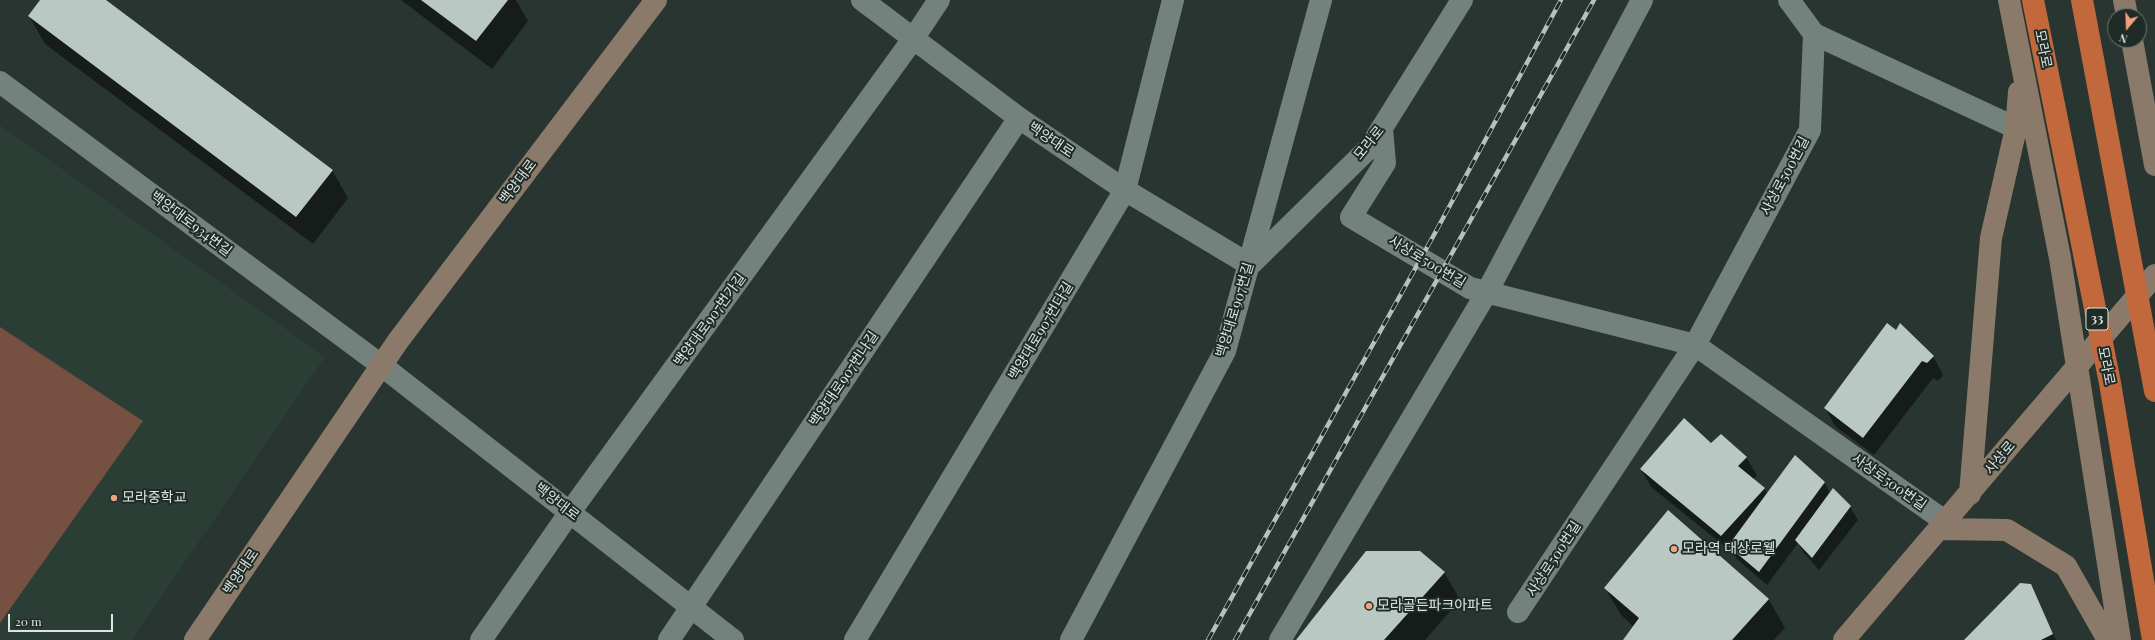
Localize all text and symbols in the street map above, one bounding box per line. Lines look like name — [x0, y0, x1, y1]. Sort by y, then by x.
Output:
north arrow — [2107, 8, 2147, 48]
street label: 모라로 — [2031, 28, 2055, 70]
text: N — [2117, 30, 2129, 47]
street label: 백양대로 — [1025, 119, 1077, 161]
street label: 모라로 — [1350, 123, 1388, 163]
street label: 사상로500번길 — [1757, 134, 1813, 218]
street label: 백양대로 — [496, 156, 540, 208]
street label: 백양대로934번길 — [147, 188, 235, 260]
street label: 사상로500번길 — [1385, 232, 1469, 292]
street label: 백양대로907번길 — [1213, 260, 1257, 360]
street label: 백양대로907번가길 — [670, 270, 750, 370]
street label: 백양대로907번다길 — [1005, 279, 1077, 383]
road number: 33 — [2086, 308, 2108, 330]
street label: 백양대로907번나길 — [806, 328, 882, 430]
street label: 모라로 — [2094, 345, 2118, 387]
street label: 사상로 — [1981, 438, 2019, 478]
street label: 사상로500번길 — [1849, 450, 1929, 514]
street label: 백양대로 — [532, 480, 582, 524]
place label: 모라중학교 — [122, 490, 186, 506]
marker: 모라중학교 — [109, 493, 119, 503]
street label: 사상로500번길 — [1523, 518, 1585, 600]
place label: 모라역 대상로웰 — [1682, 541, 1776, 557]
marker: 모라역 대상로웰 — [1669, 544, 1679, 554]
street label: 백양대로 — [220, 546, 262, 598]
place label: 모라골든파크아파트 — [1377, 598, 1493, 614]
marker: 모라골든파크아파트 — [1364, 601, 1374, 611]
scale bar — [10, 606, 115, 632]
text: 20 m — [15, 613, 42, 629]

